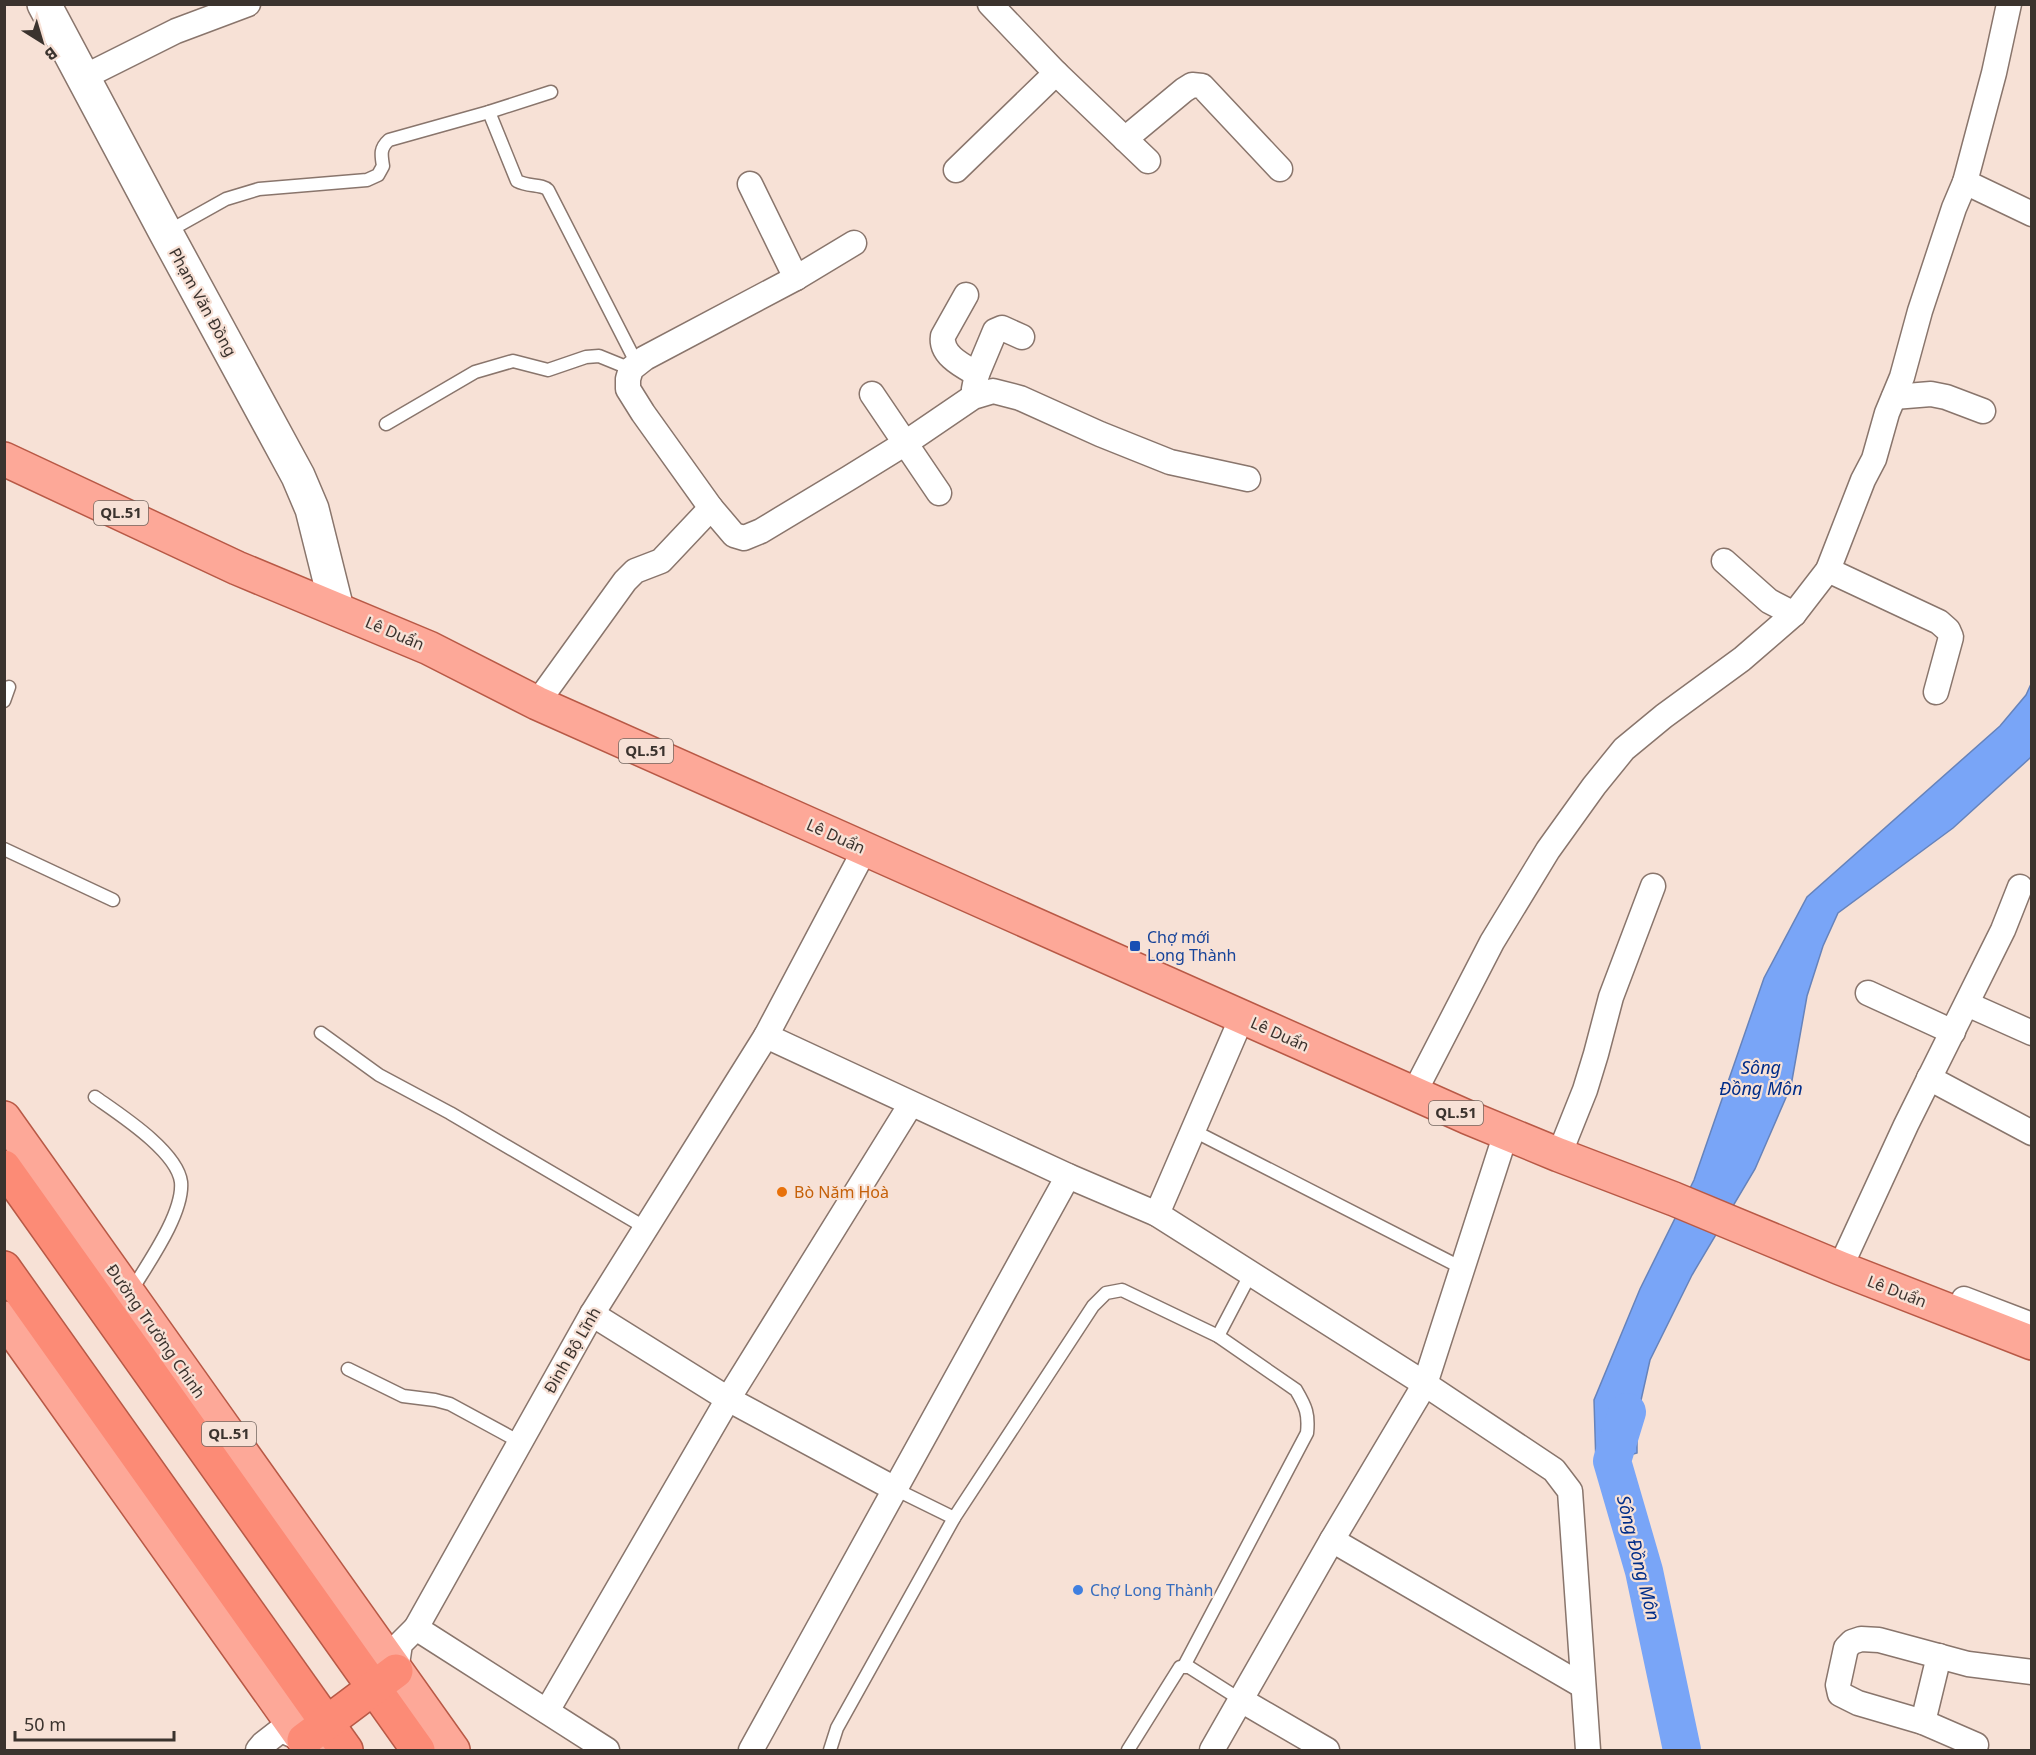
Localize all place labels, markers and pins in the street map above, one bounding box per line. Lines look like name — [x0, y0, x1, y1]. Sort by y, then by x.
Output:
place label: Chợ mới Long Thành — [1147, 926, 1237, 966]
marker: Chợ mới Long Thành — [1128, 939, 1142, 953]
place label: Bò Năm Hoà — [794, 1181, 889, 1203]
marker: Bò Năm Hoà — [775, 1185, 789, 1199]
place label: Chợ Long Thành — [1090, 1579, 1214, 1601]
marker: Chợ Long Thành — [1071, 1583, 1085, 1597]

